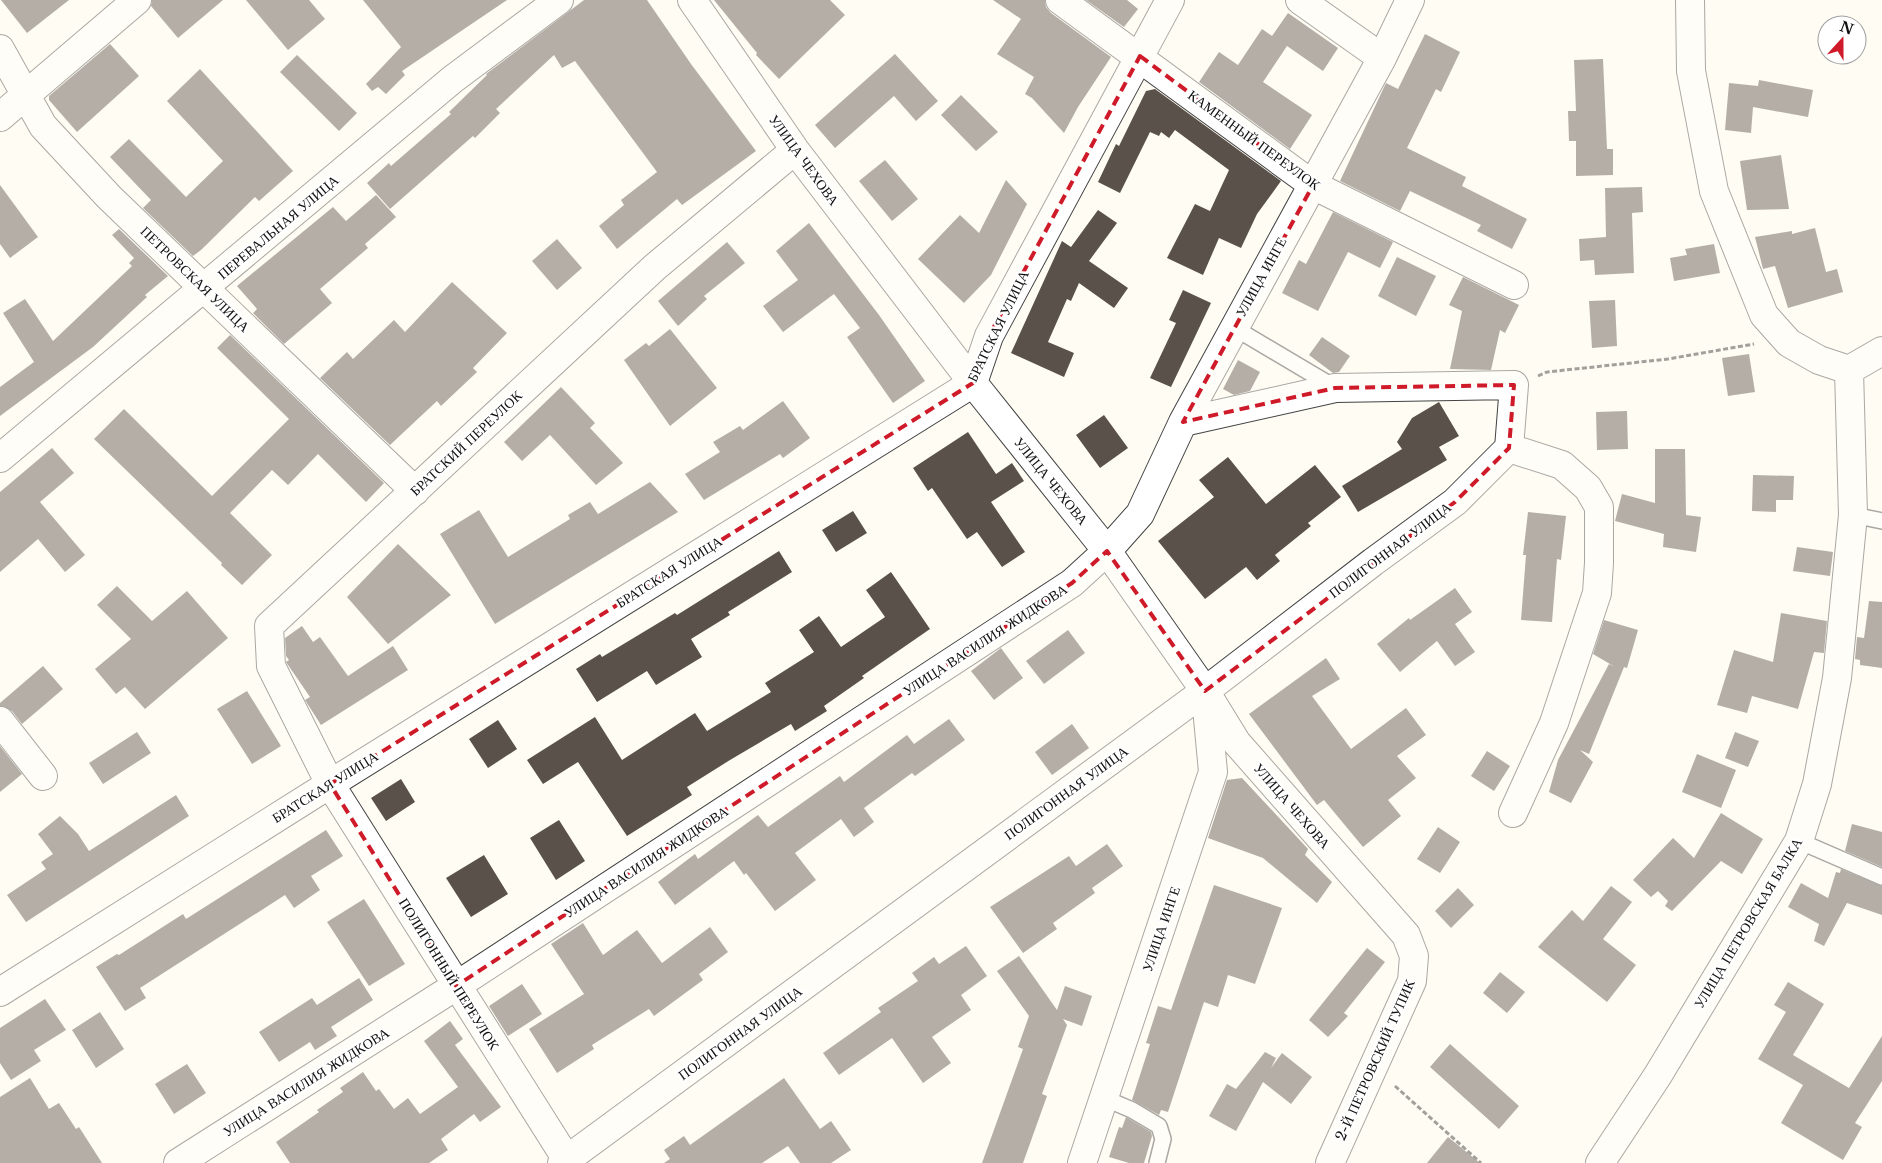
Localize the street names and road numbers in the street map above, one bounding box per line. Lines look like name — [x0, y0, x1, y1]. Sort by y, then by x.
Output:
street label: КАМЕННЫЙ ПЕРЕУЛОК — [1184, 86, 1324, 194]
street label: УЛИЦА ЧЕХОВА — [765, 111, 844, 210]
street label: ПЕРЕВАЛЬНАЯ УЛИЦА — [214, 170, 343, 283]
street label: ПЕТРОВСКАЯ УЛИЦА — [137, 222, 254, 336]
street label: УЛИЦА ИНГЕ — [1232, 234, 1290, 320]
street label: БРАТСКАЯ УЛИЦА — [963, 267, 1033, 385]
street label: БРАТСКИЙ ПЕРЕУЛОК — [406, 386, 526, 500]
street label: УЛИЦА ЧЕХОВА — [1010, 433, 1093, 529]
street label: ПОЛИГОННАЯ УЛИЦА — [1325, 497, 1456, 602]
street label: БРАТСКАЯ УЛИЦА — [613, 532, 726, 612]
street label: УЛИЦА ВАСИЛИЯ ЖИДКОВА — [899, 580, 1071, 700]
street label: ПОЛИГОННАЯ УЛИЦА — [1001, 741, 1132, 844]
street label: БРАТСКАЯ УЛИЦА — [269, 747, 382, 827]
street label: УЛИЦА ЧЕХОВА — [1250, 759, 1335, 853]
street label: УЛИЦА ВАСИЛИЯ ЖИДКОВА — [560, 802, 732, 922]
street label: УЛИЦА ПЕТРОВСКАЯ БАЛКА — [1690, 834, 1807, 1012]
street label: УЛИЦА ИНГЕ — [1138, 884, 1184, 974]
street label: ПОЛИГОННЫЙ ПЕРЕУЛОК — [395, 895, 504, 1054]
street label: 2-Й ПЕТРОВСКИЙ ТУПИК — [1331, 976, 1419, 1144]
street label: ПОЛИГОННАЯ УЛИЦА — [675, 981, 806, 1084]
street label: УЛИЦА ВАСИЛИЯ ЖИДКОВА — [220, 1023, 393, 1141]

